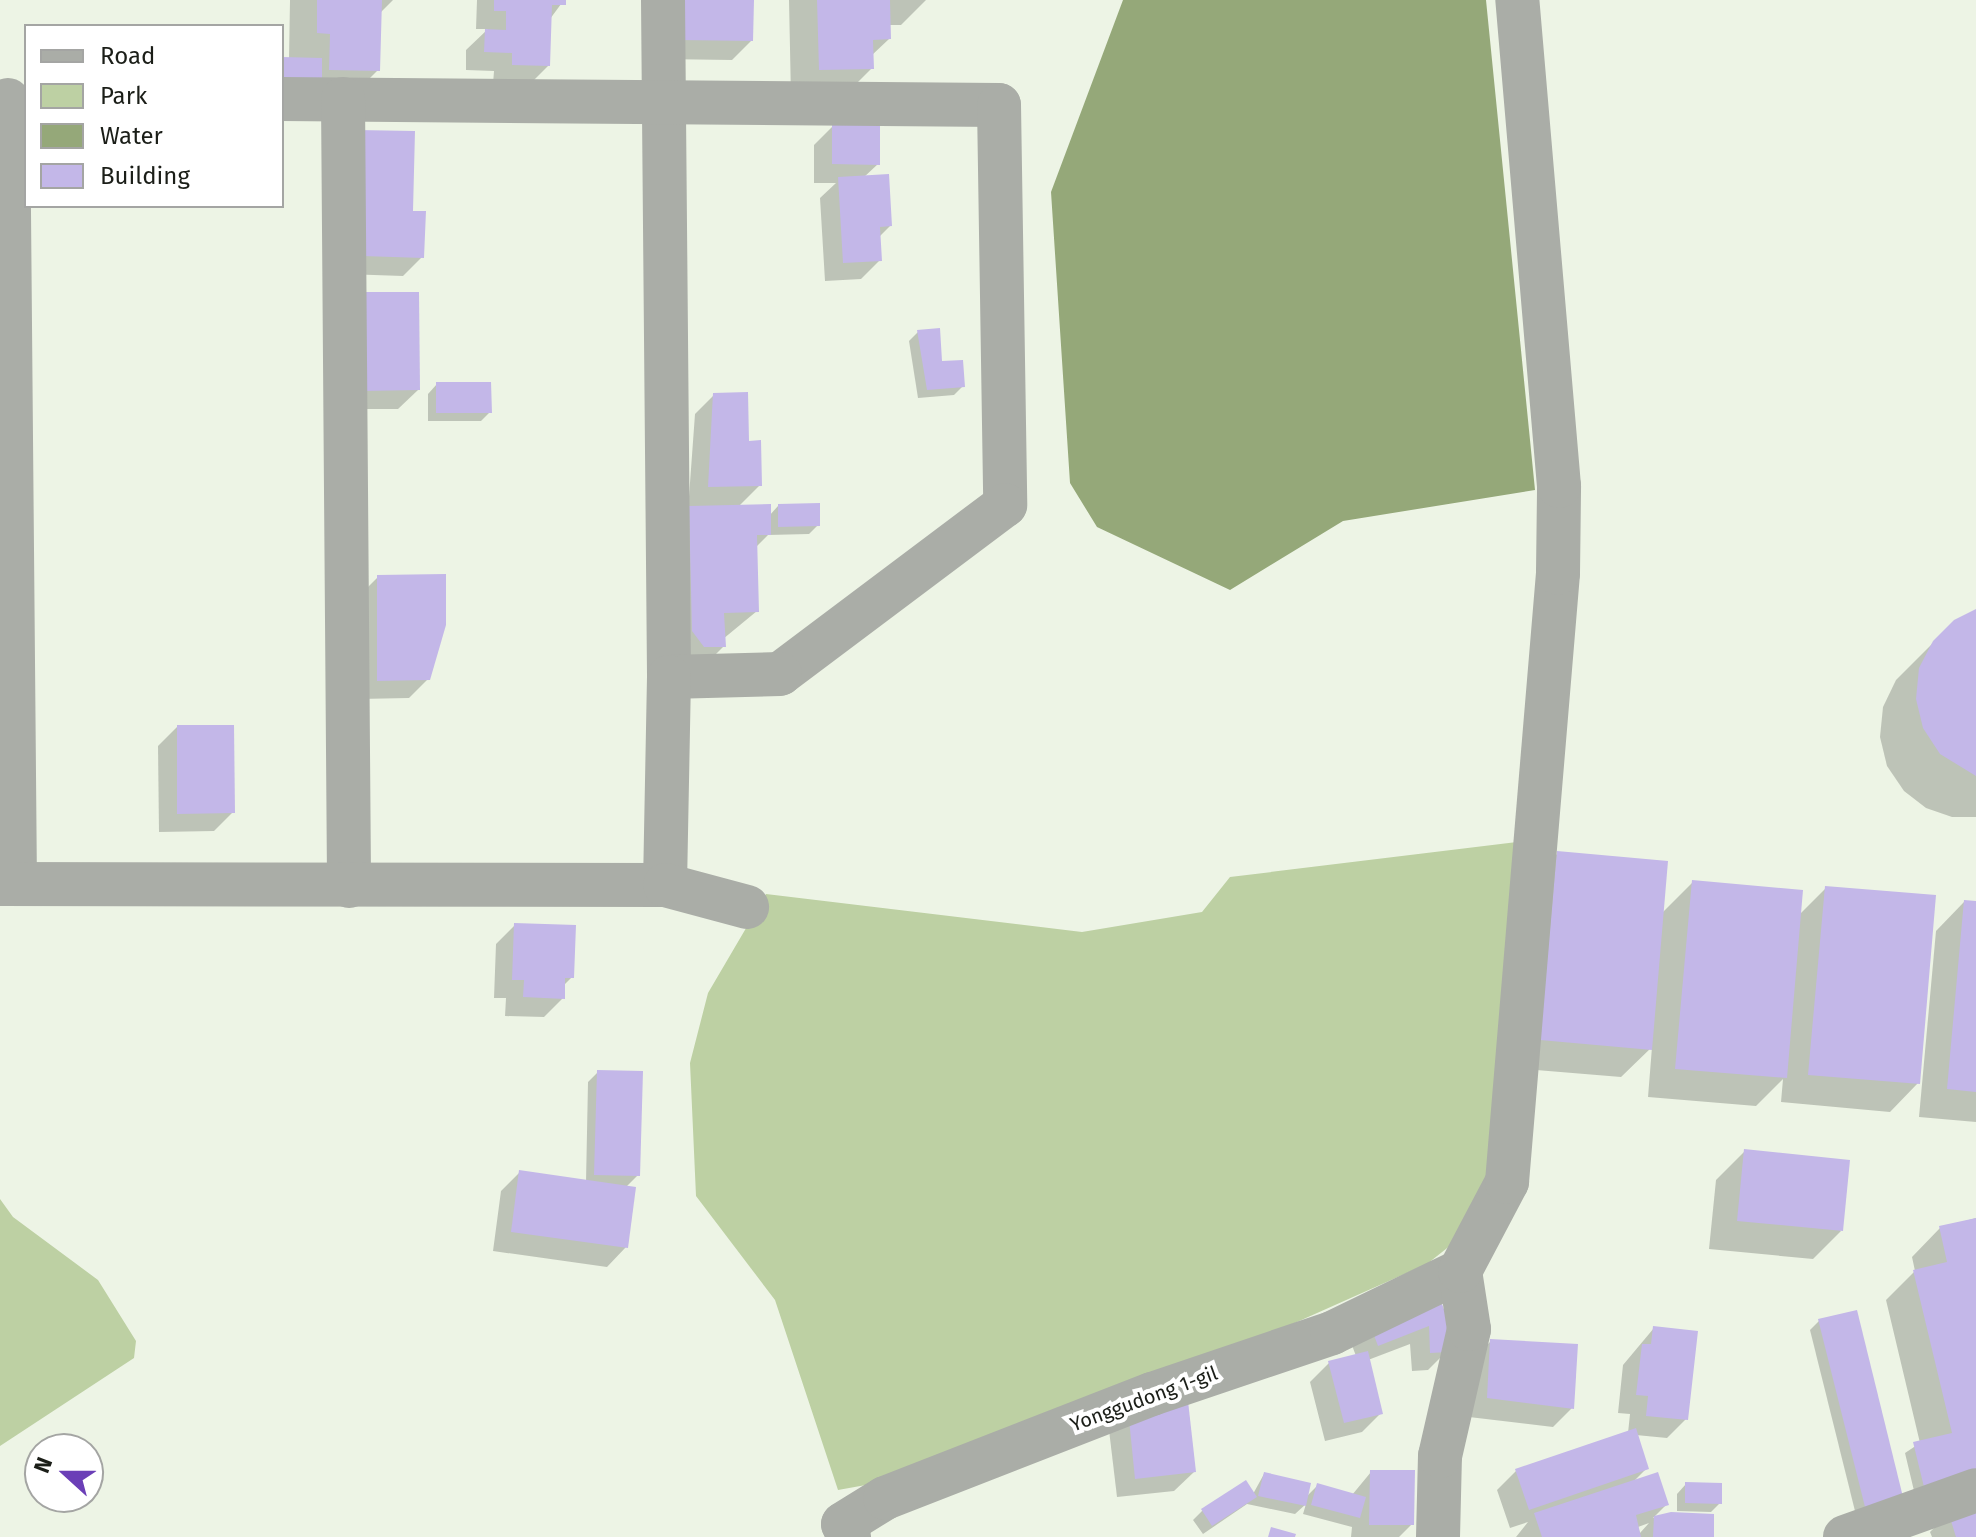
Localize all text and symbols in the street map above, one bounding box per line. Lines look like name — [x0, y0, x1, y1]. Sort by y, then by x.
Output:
legend — [24, 24, 284, 208]
text: Road — [100, 42, 155, 70]
text: Park — [100, 82, 147, 110]
text: Water — [100, 122, 163, 150]
text: Building — [100, 162, 190, 190]
street label: Yonggudong 1-gil — [1067, 1361, 1221, 1437]
north arrow — [24, 1433, 104, 1513]
text: N — [28, 1453, 58, 1477]

